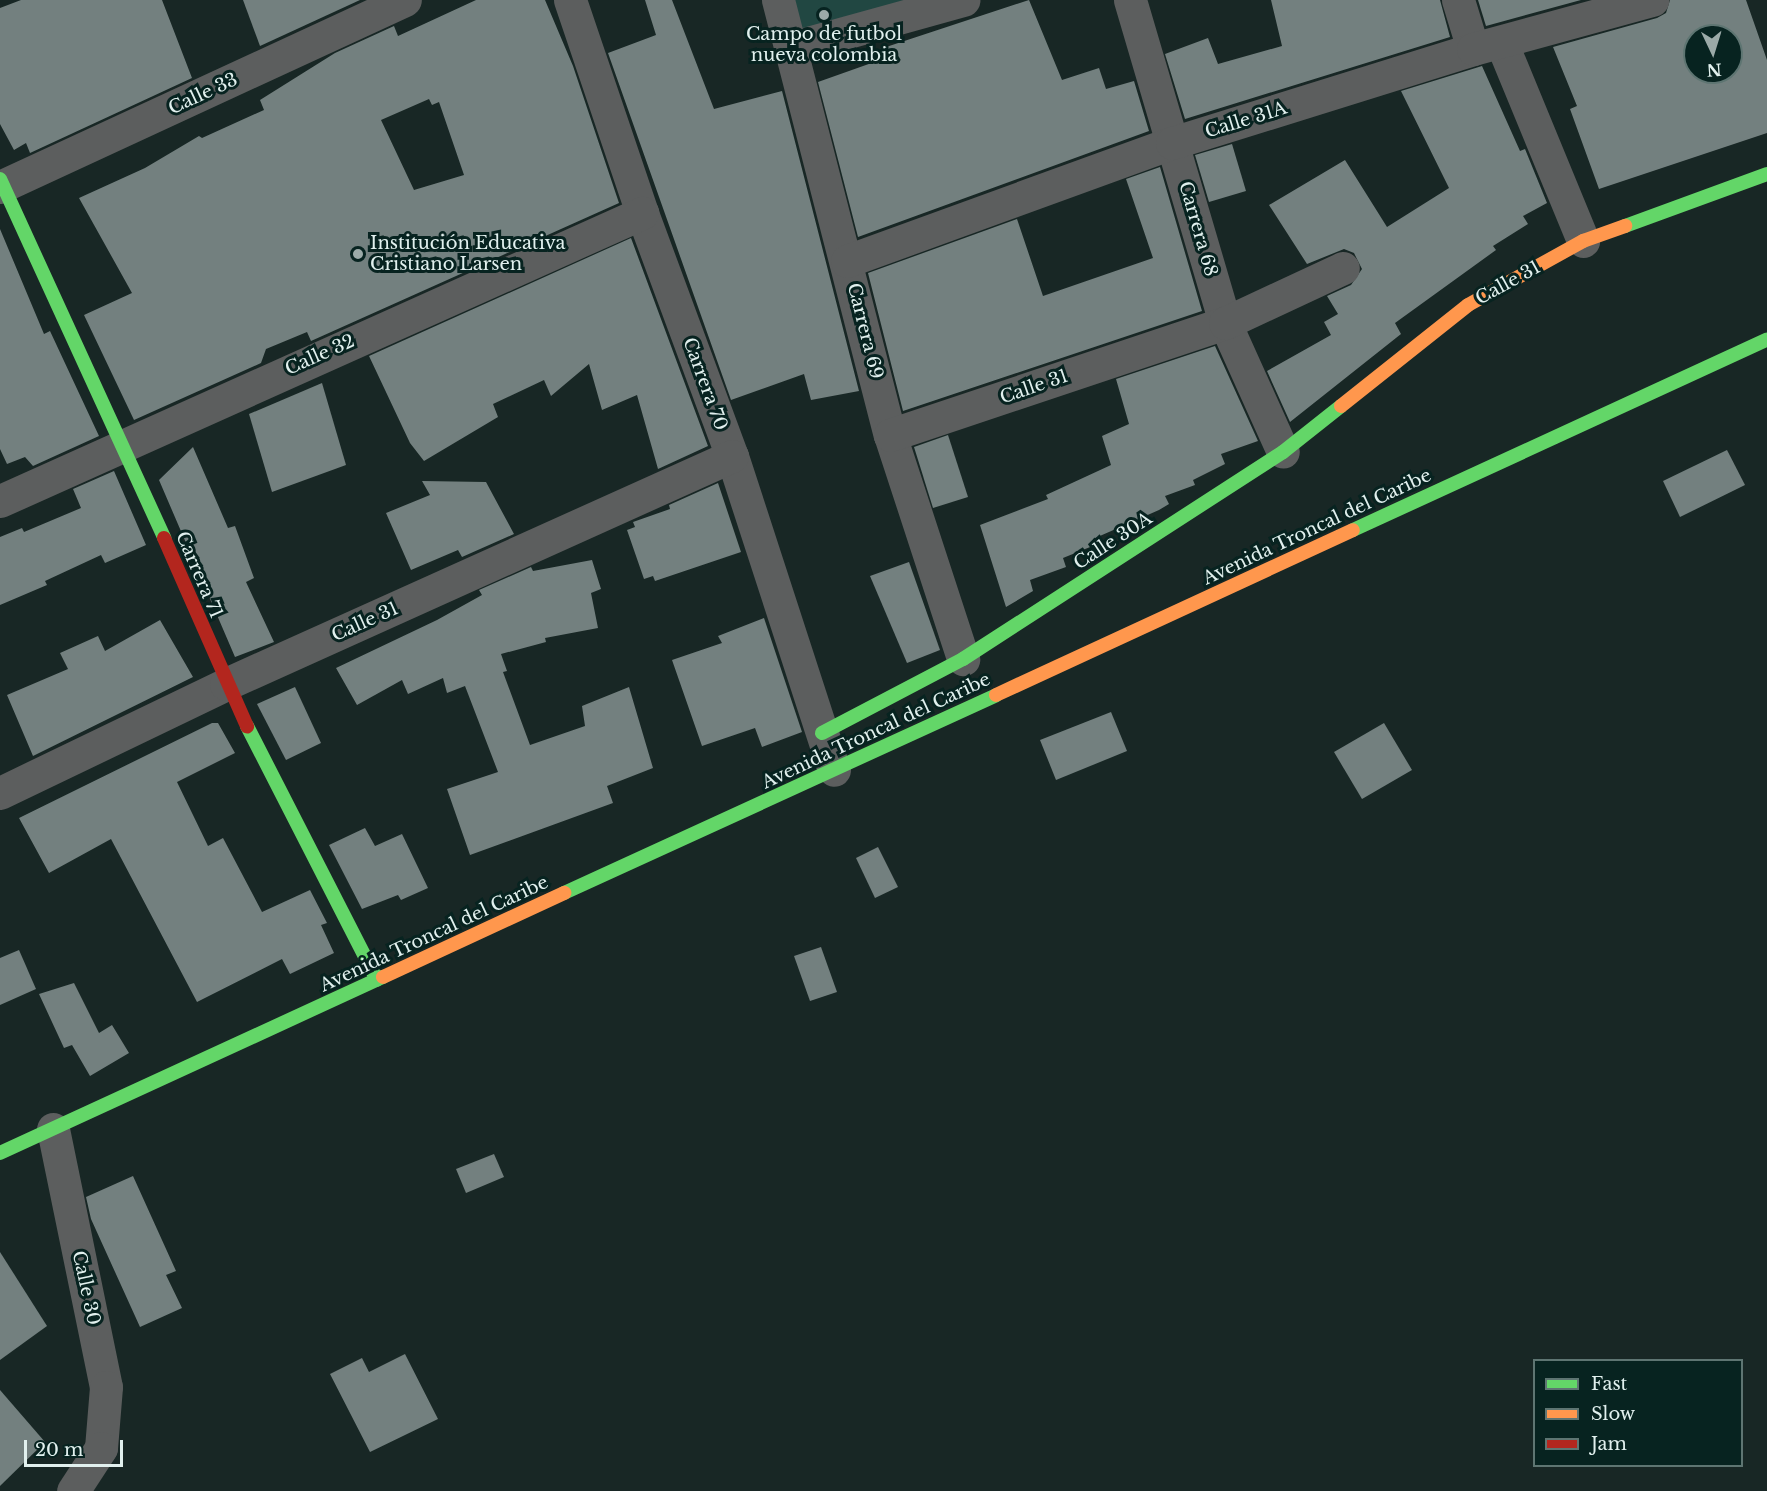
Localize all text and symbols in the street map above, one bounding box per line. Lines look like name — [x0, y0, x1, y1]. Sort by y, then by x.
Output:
marker: Campo de futbol nueva colombia — [817, 8, 831, 22]
place label: Campo de futbol nueva colombia — [746, 24, 902, 66]
north arrow — [1683, 24, 1743, 84]
text: N — [1706, 59, 1722, 80]
street label: Calle 33 — [165, 69, 241, 119]
street label: Calle 31A — [1202, 97, 1290, 143]
street label: Carrera 68 — [1174, 179, 1222, 279]
place label: Institución Educativa Cristiano Larsen — [370, 233, 565, 276]
marker: Institución Educativa Cristiano Larsen — [351, 247, 365, 261]
street label: Calle 31 — [1472, 256, 1544, 310]
street label: Carrera 69 — [843, 281, 887, 381]
street label: Calle 32 — [282, 330, 358, 380]
street label: Carrera 70 — [678, 335, 732, 433]
street label: Calle 31 — [997, 365, 1071, 409]
street label: Avenida Troncal del Caribe — [1199, 464, 1435, 590]
street label: Calle 30A — [1070, 508, 1156, 574]
street label: Carrera 71 — [171, 528, 227, 622]
street label: Calle 31 — [328, 598, 402, 646]
street label: Avenida Troncal del Caribe — [758, 668, 994, 794]
street label: Avenida Troncal del Caribe — [316, 871, 552, 997]
street label: Calle 30 — [68, 1249, 104, 1327]
legend — [1533, 1359, 1743, 1467]
text: Fast — [1591, 1373, 1627, 1395]
text: Slow — [1591, 1403, 1635, 1425]
scale bar — [27, 1428, 126, 1466]
text: Jam — [1591, 1433, 1627, 1455]
text: 20 m — [35, 1439, 83, 1461]

